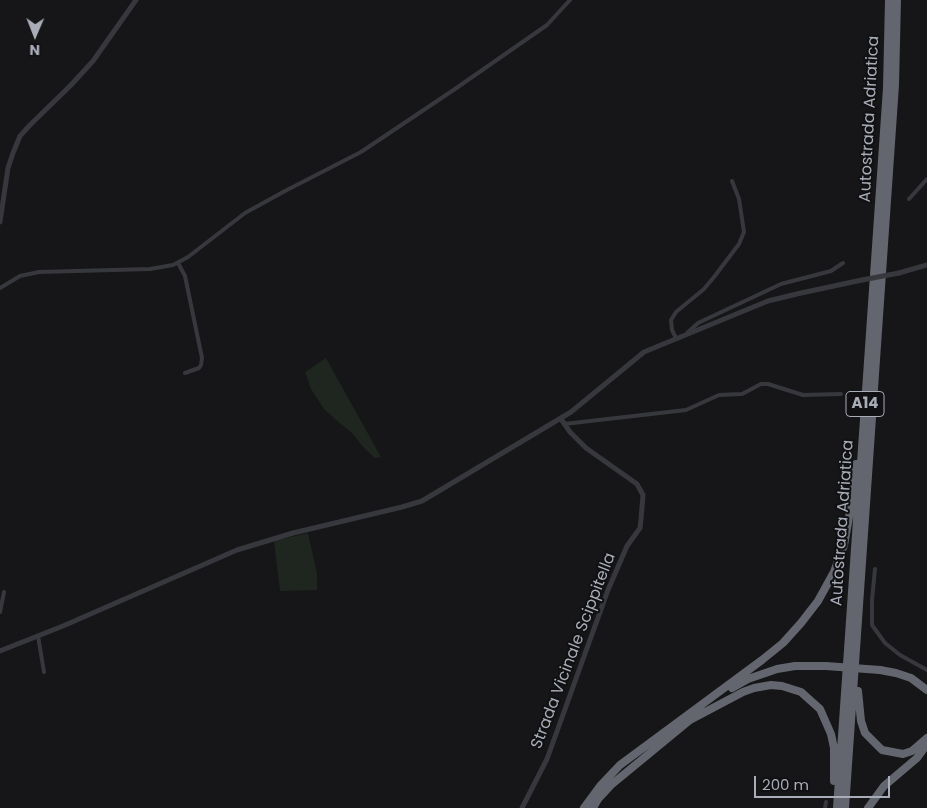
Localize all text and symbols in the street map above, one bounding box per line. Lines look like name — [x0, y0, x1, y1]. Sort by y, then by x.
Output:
north arrow — [10, 10, 60, 60]
street label: Autostrada Adriatica — [856, 35, 884, 203]
text: N — [29, 40, 40, 60]
road number: A14 — [846, 392, 884, 416]
street label: Autostrada Adriatica — [828, 439, 858, 607]
street label: Strada Vicinale Scippitella — [528, 550, 620, 752]
scale bar — [757, 766, 893, 798]
text: 200 m — [762, 774, 809, 795]

